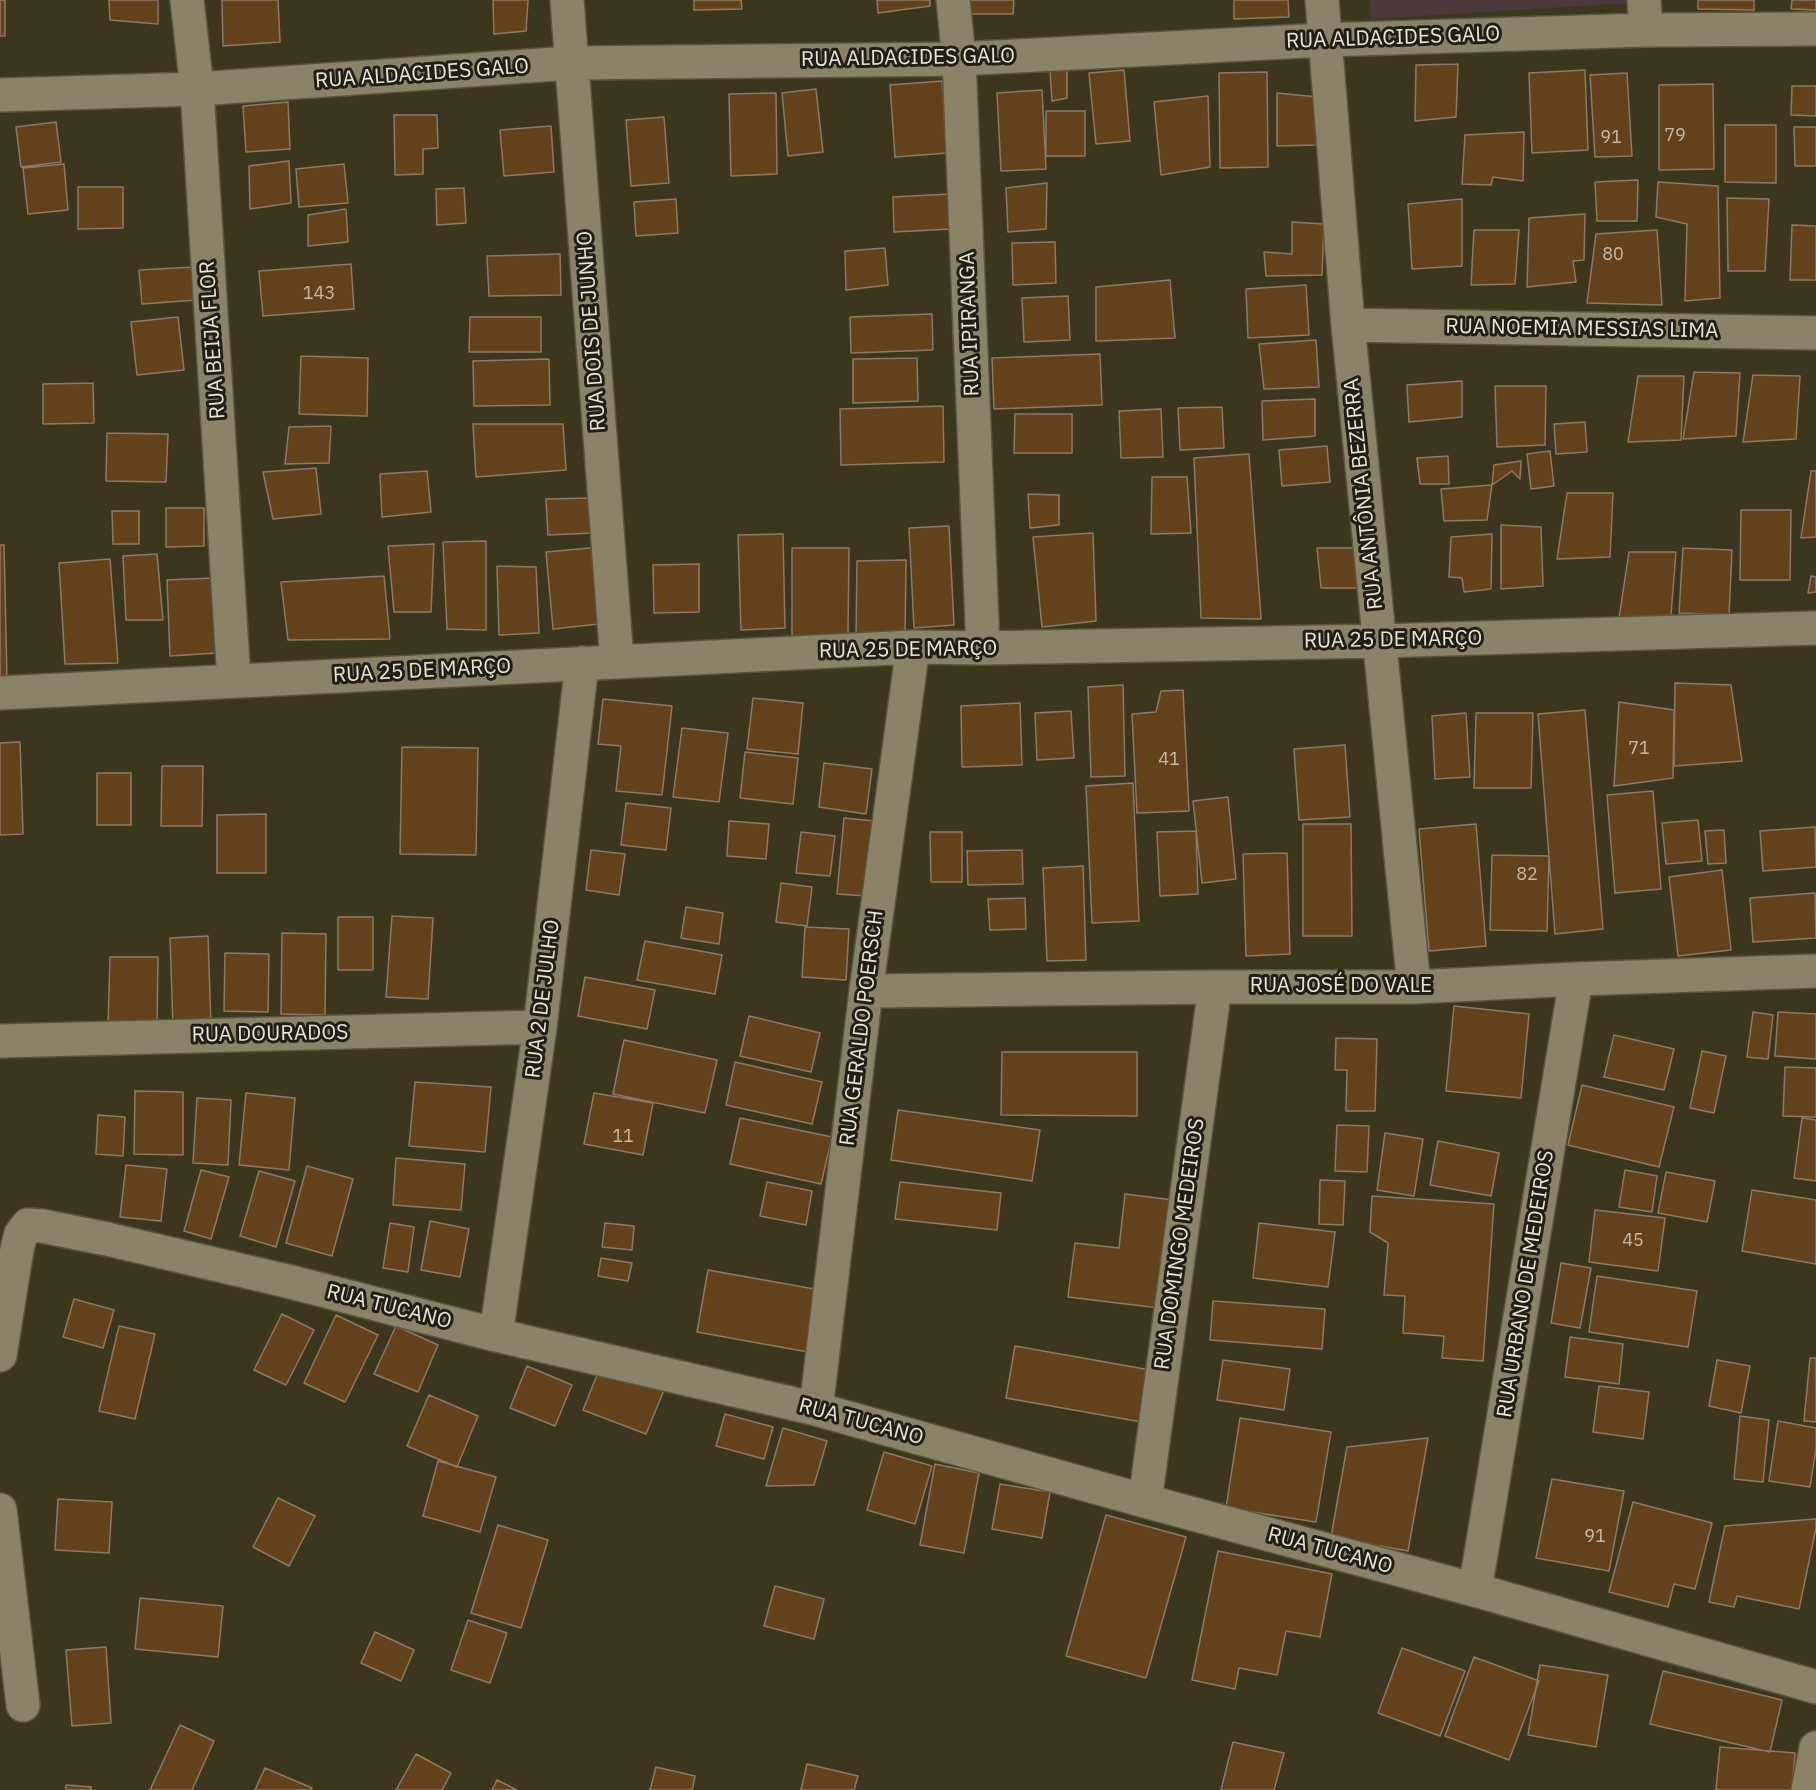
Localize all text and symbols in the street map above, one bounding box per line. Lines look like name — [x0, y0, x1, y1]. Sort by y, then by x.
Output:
street label: RUA ALDACIDES GALO — [1285, 22, 1501, 54]
street label: RUA ALDACIDES GALO — [801, 44, 1015, 72]
street label: RUA ALDACIDES GALO — [314, 54, 530, 94]
house number: 79 — [1664, 125, 1686, 147]
house number: 91 — [1600, 127, 1622, 149]
street label: RUA DOIS DE JUNHO — [572, 230, 612, 432]
house number: 80 — [1602, 244, 1624, 266]
street label: RUA IPIRANGA — [955, 251, 985, 397]
street label: RUA BEIJA FLOR — [195, 260, 231, 420]
house number: 143 — [303, 283, 335, 305]
street label: RUA NOEMIA MESSIAS LIMA — [1445, 314, 1719, 344]
street label: RUA ANTÔNIA BEZERRA — [1339, 377, 1389, 611]
street label: RUA 25 DE MARÇO — [1304, 626, 1482, 654]
street label: RUA 25 DE MARÇO — [819, 636, 997, 664]
street label: RUA 25 DE MARÇO — [332, 654, 512, 688]
house number: 71 — [1628, 738, 1650, 760]
house number: 41 — [1158, 749, 1180, 771]
house number: 82 — [1516, 864, 1538, 886]
street label: RUA GERALDO POERSCH — [835, 909, 889, 1147]
street label: RUA 2 DE JULHO — [521, 918, 565, 1080]
street label: RUA JOSÉ DO VALE — [1250, 973, 1432, 999]
street label: RUA DOURADOS — [191, 1020, 349, 1048]
street label: RUA DOMINGO MEDEIROS — [1150, 1117, 1210, 1371]
house number: 11 — [612, 1126, 634, 1148]
street label: RUA URBANO DE MEDEIROS — [1492, 1148, 1560, 1420]
house number: 45 — [1622, 1230, 1644, 1252]
street label: RUA TUCANO — [324, 1279, 454, 1335]
street label: RUA TUCANO — [796, 1393, 926, 1451]
street label: RUA TUCANO — [1265, 1522, 1395, 1580]
house number: 91 — [1584, 1526, 1606, 1548]

